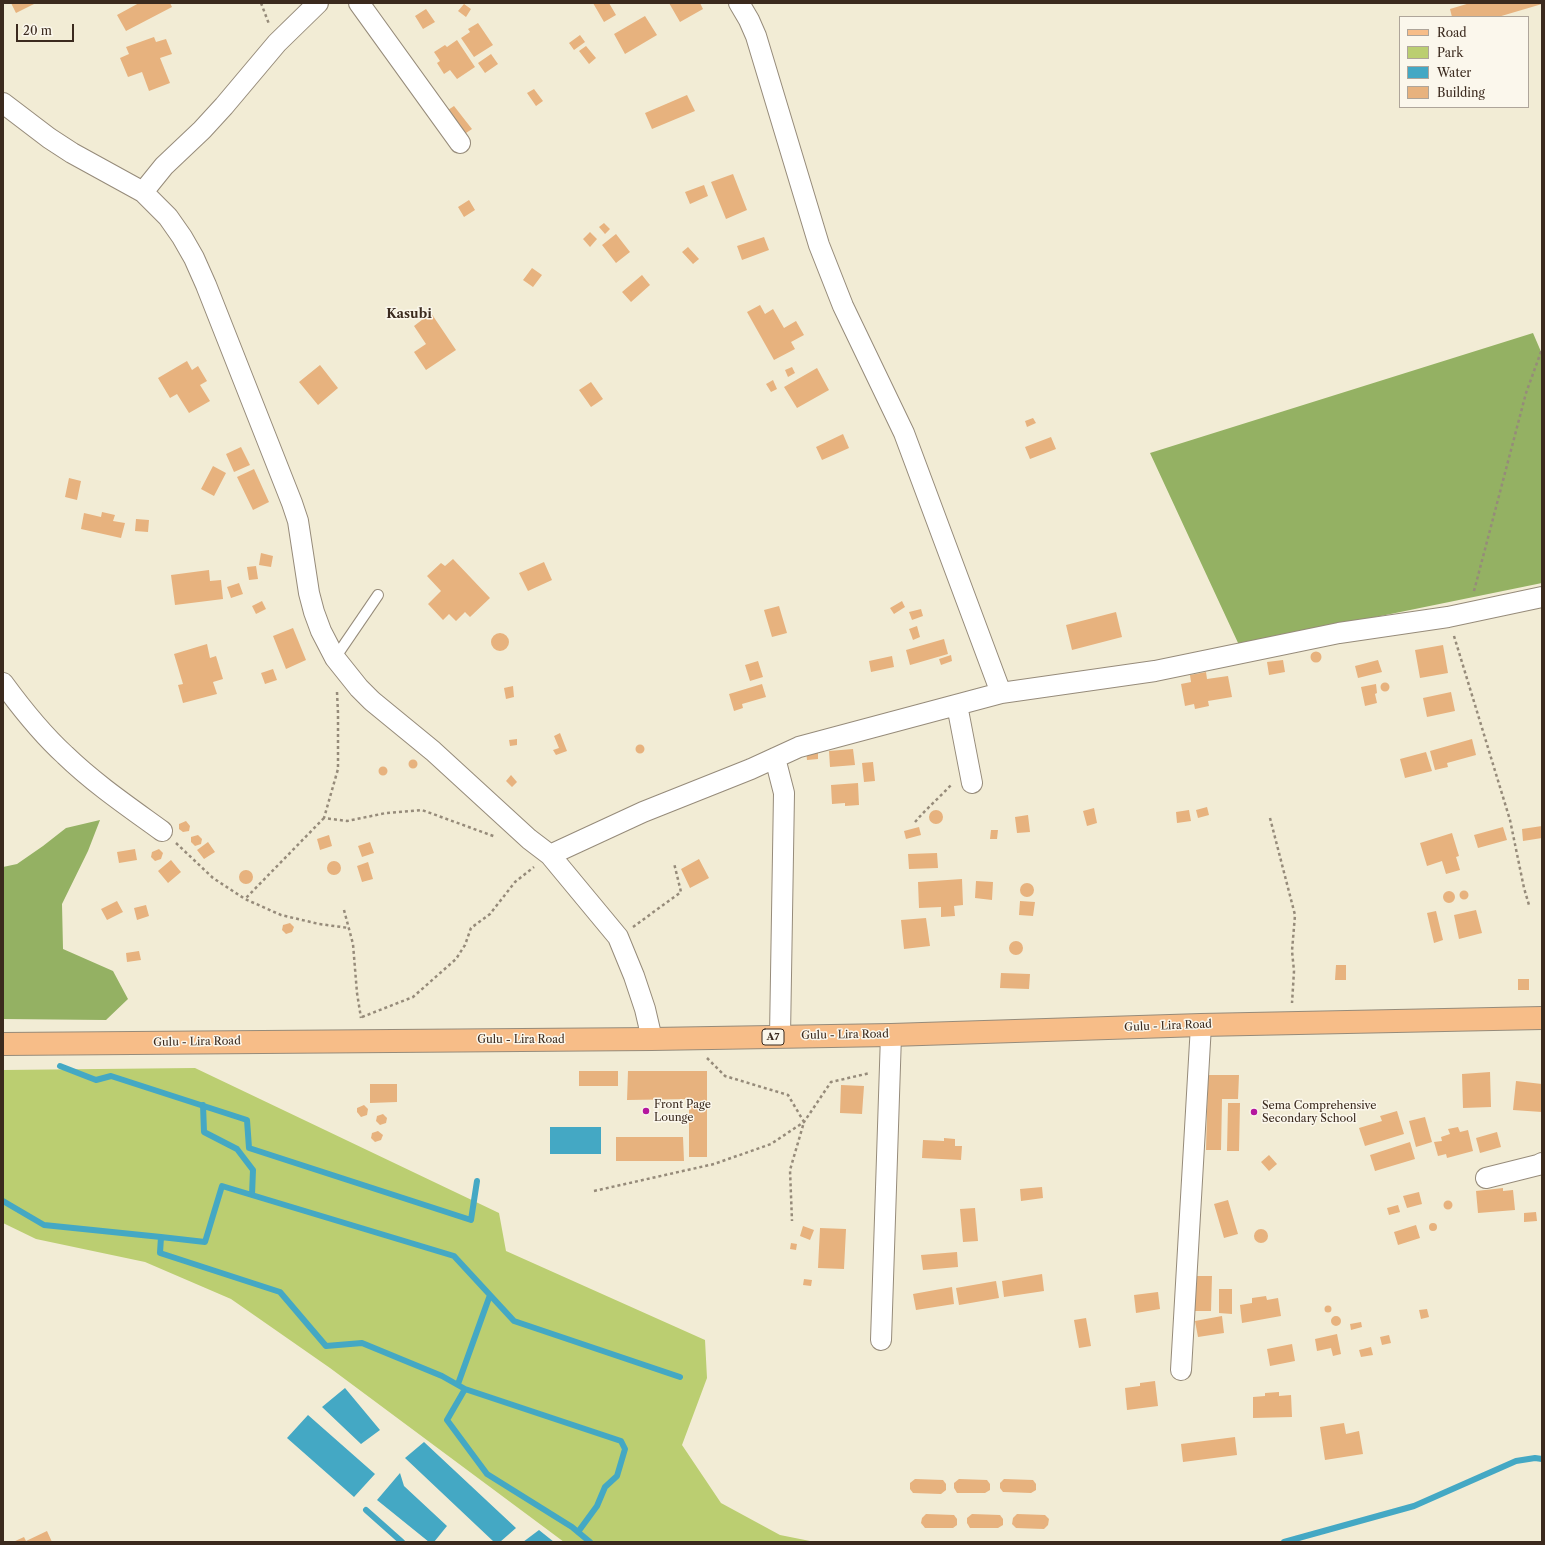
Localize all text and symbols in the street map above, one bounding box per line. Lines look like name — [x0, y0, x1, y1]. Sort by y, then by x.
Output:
scale bar — [18, 16, 76, 42]
legend — [1399, 16, 1529, 108]
text: 20 m — [23, 23, 52, 38]
text: Road — [1437, 25, 1467, 40]
text: Park — [1437, 45, 1463, 60]
text: Water — [1437, 65, 1471, 80]
text: Building — [1437, 85, 1485, 100]
district label: Kasubi — [386, 306, 432, 322]
street label: Gulu - Lira Road — [1124, 1018, 1212, 1034]
street label: Gulu - Lira Road — [801, 1028, 889, 1042]
road number: A7 — [762, 1029, 784, 1045]
street label: Gulu - Lira Road — [477, 1033, 565, 1047]
street label: Gulu - Lira Road — [153, 1035, 241, 1049]
place label: Front Page Lounge — [654, 1098, 711, 1124]
place label: Sema Comprehensive Secondary School — [1262, 1099, 1376, 1125]
marker: Front Page Lounge — [641, 1106, 651, 1116]
marker: Sema Comprehensive Secondary School — [1249, 1107, 1259, 1117]

